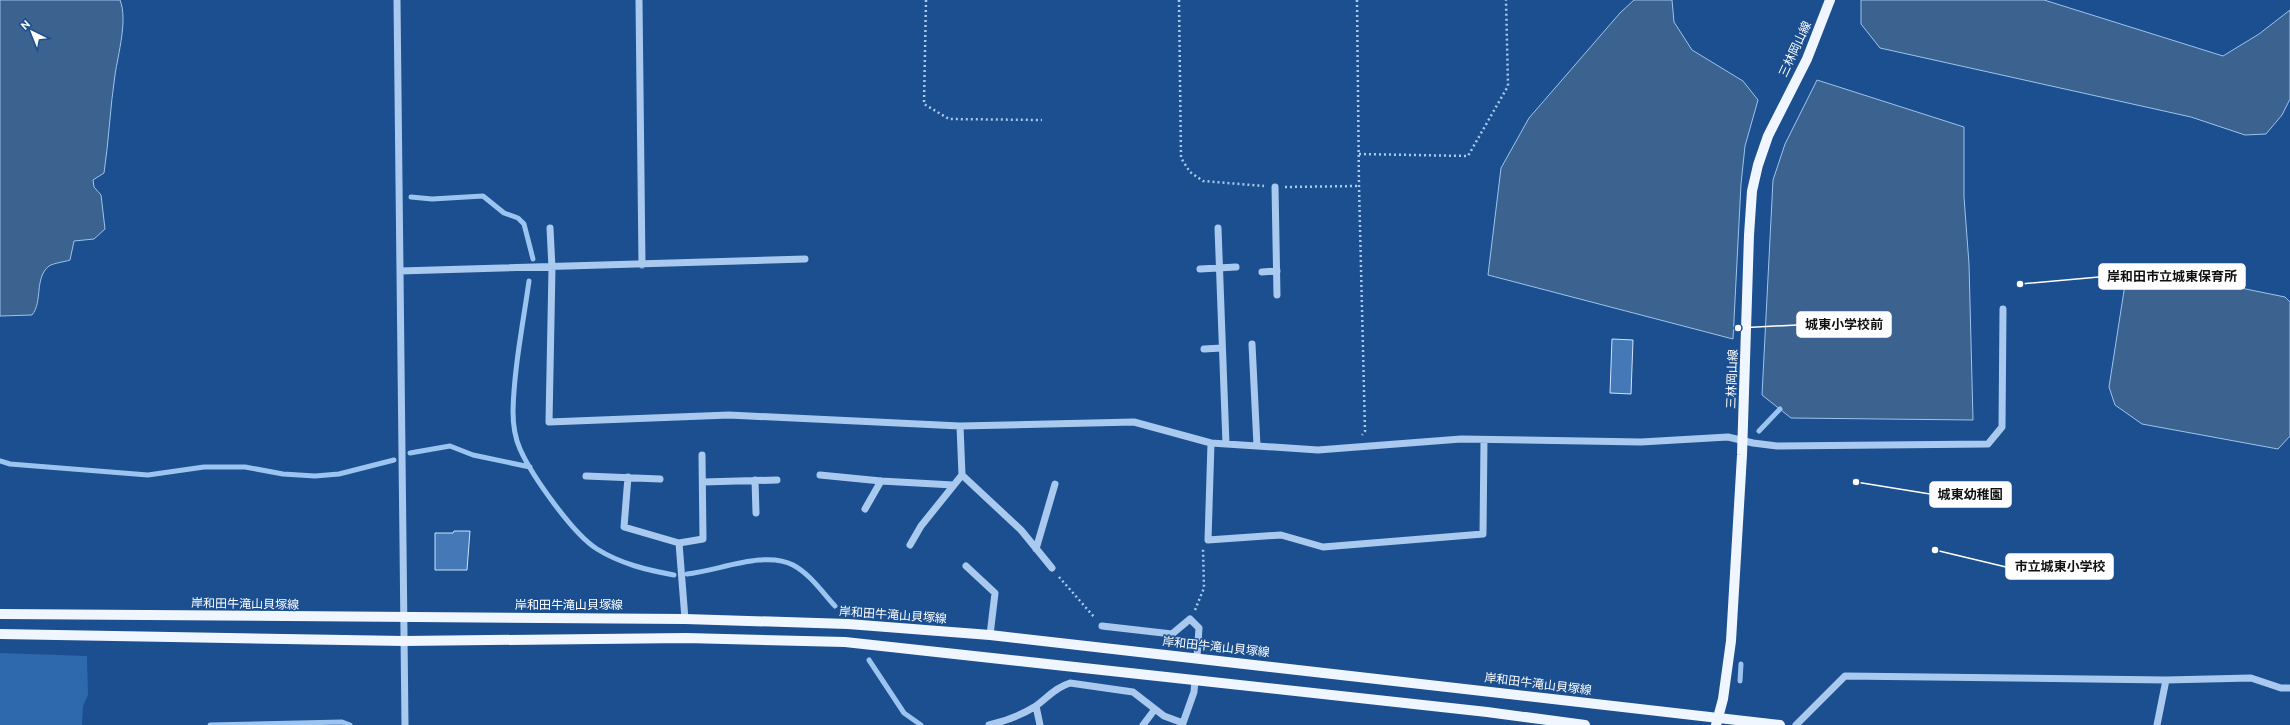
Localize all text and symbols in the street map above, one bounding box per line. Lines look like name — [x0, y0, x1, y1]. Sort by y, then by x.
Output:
north arrow — [12, 12, 52, 52]
text: N — [18, 17, 32, 32]
street label: 三林岡山線 — [1776, 19, 1813, 79]
callout: 岸和田市立城東保育所 — [2099, 264, 2245, 289]
text: 岸和田市立城東保育所 — [2107, 269, 2237, 283]
callout: 城東小学校前 — [1797, 312, 1891, 337]
text: 城東小学校前 — [1805, 317, 1883, 331]
street label: 三林岡山線 — [1724, 349, 1739, 409]
callout: 城東幼稚園 — [1930, 482, 2011, 507]
text: 城東幼稚園 — [1937, 487, 2003, 501]
callout: 市立城東小学校 — [2006, 554, 2113, 579]
text: 市立城東小学校 — [2014, 559, 2106, 573]
street label: 岸和田牛滝山貝塚線 — [191, 596, 299, 611]
street label: 岸和田牛滝山貝塚線 — [515, 598, 623, 611]
street label: 岸和田牛滝山貝塚線 — [839, 604, 947, 625]
street label: 岸和田牛滝山貝塚線 — [1162, 634, 1270, 659]
street label: 岸和田牛滝山貝塚線 — [1484, 670, 1592, 697]

